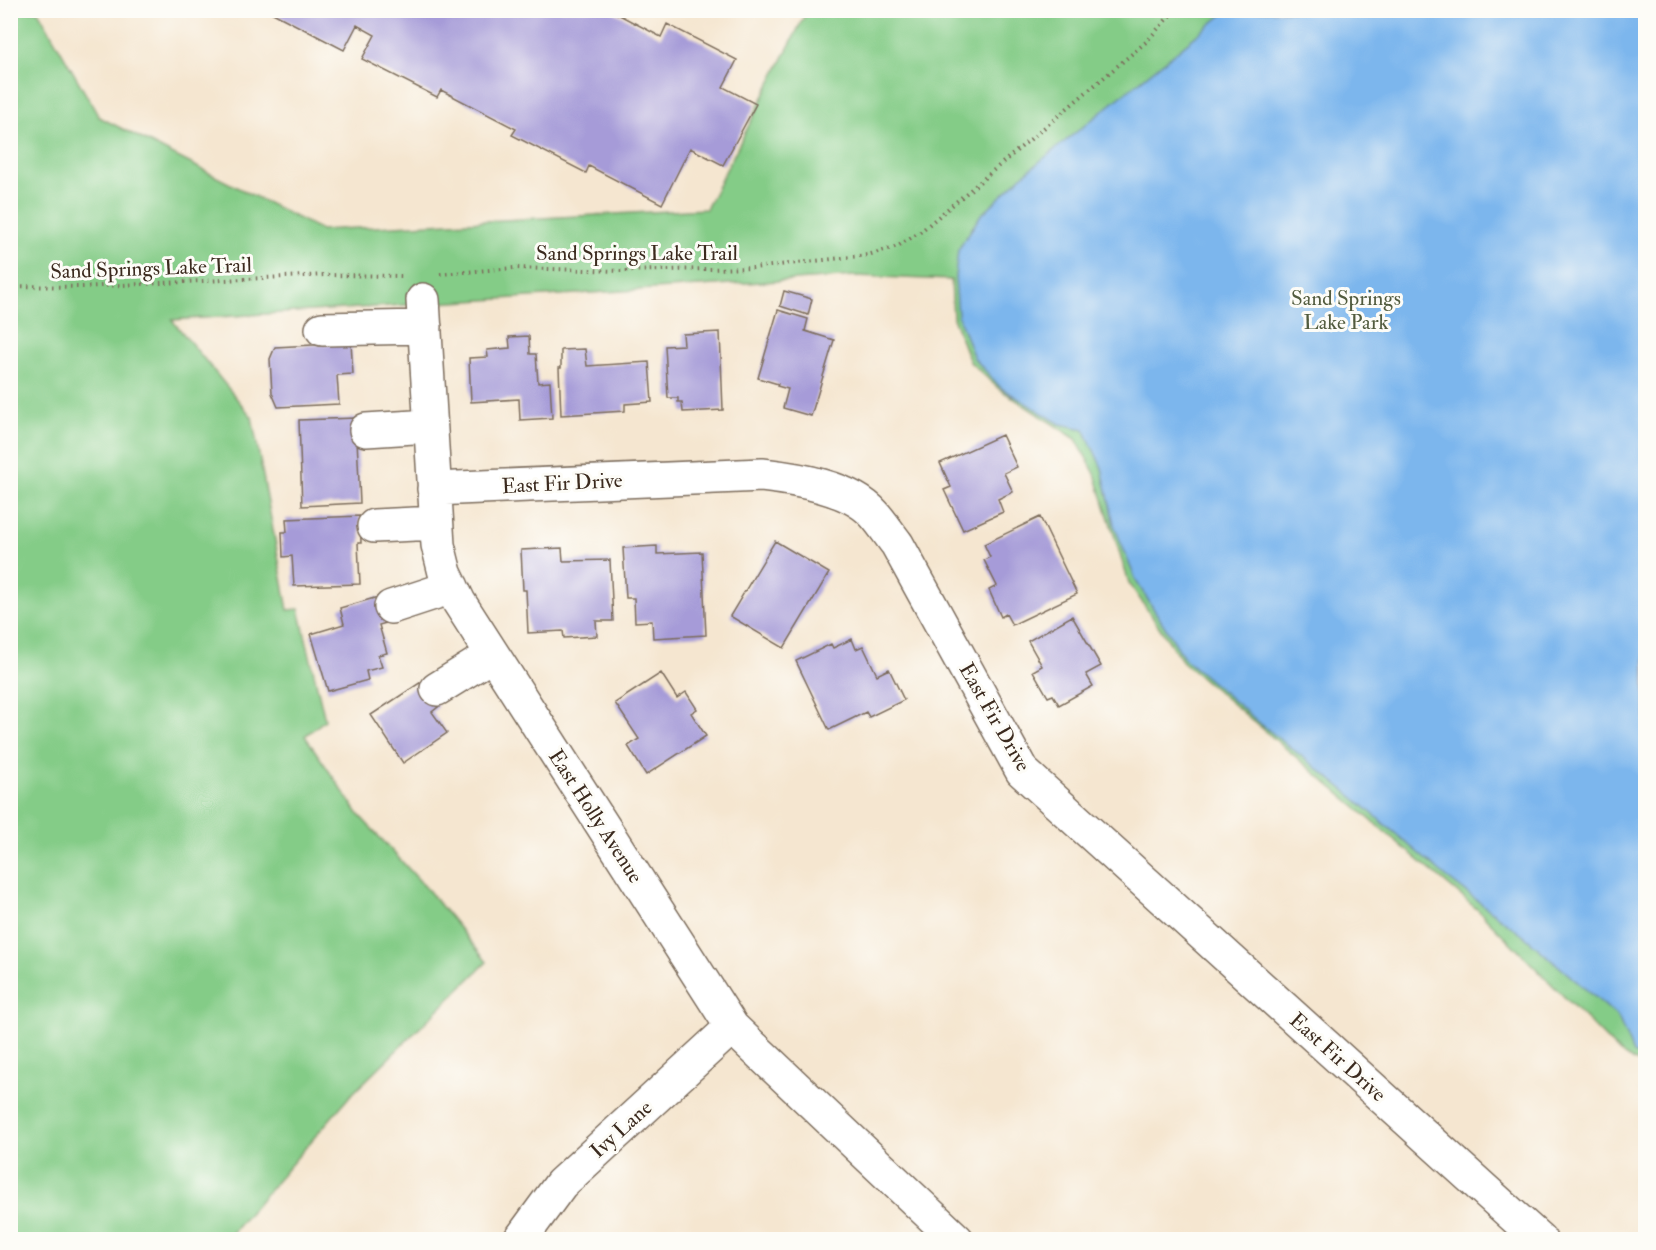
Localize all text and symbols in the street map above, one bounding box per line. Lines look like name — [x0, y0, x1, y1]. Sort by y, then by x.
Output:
street label: Sand Springs Lake Trail — [536, 240, 739, 267]
street label: Sand Springs Lake Trail — [50, 251, 253, 286]
park label: Sand Springs Lake Park — [1291, 285, 1401, 336]
street label: East Fir Drive — [501, 467, 623, 500]
street label: East Fir Drive — [953, 658, 1037, 777]
street label: East Holly Avenue — [542, 744, 649, 888]
street label: East Fir Drive — [1284, 1007, 1392, 1108]
street label: Ivy Lane — [585, 1094, 658, 1164]

